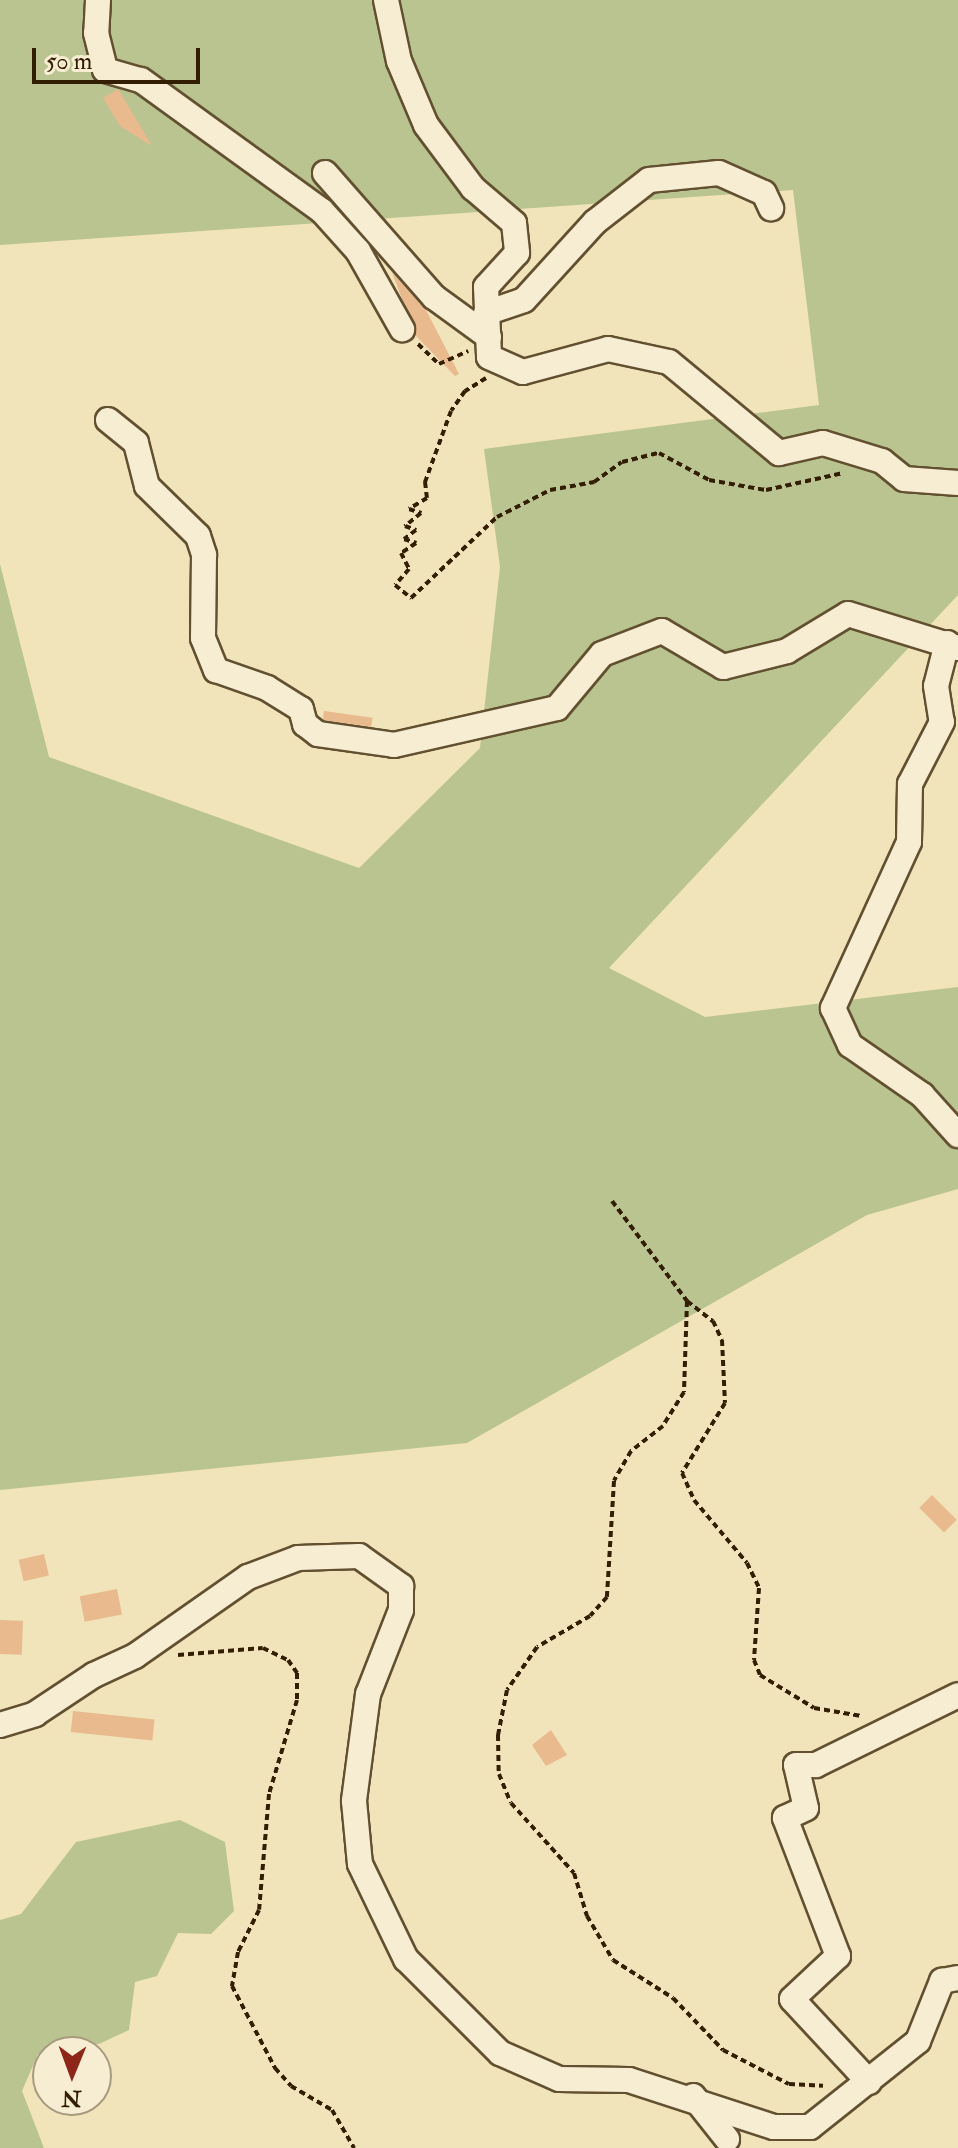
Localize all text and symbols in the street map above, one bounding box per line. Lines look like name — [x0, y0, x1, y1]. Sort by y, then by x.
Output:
scale bar — [36, 32, 204, 82]
text: 50 m — [46, 46, 92, 77]
north arrow — [32, 2036, 112, 2116]
text: N — [62, 2084, 82, 2112]

